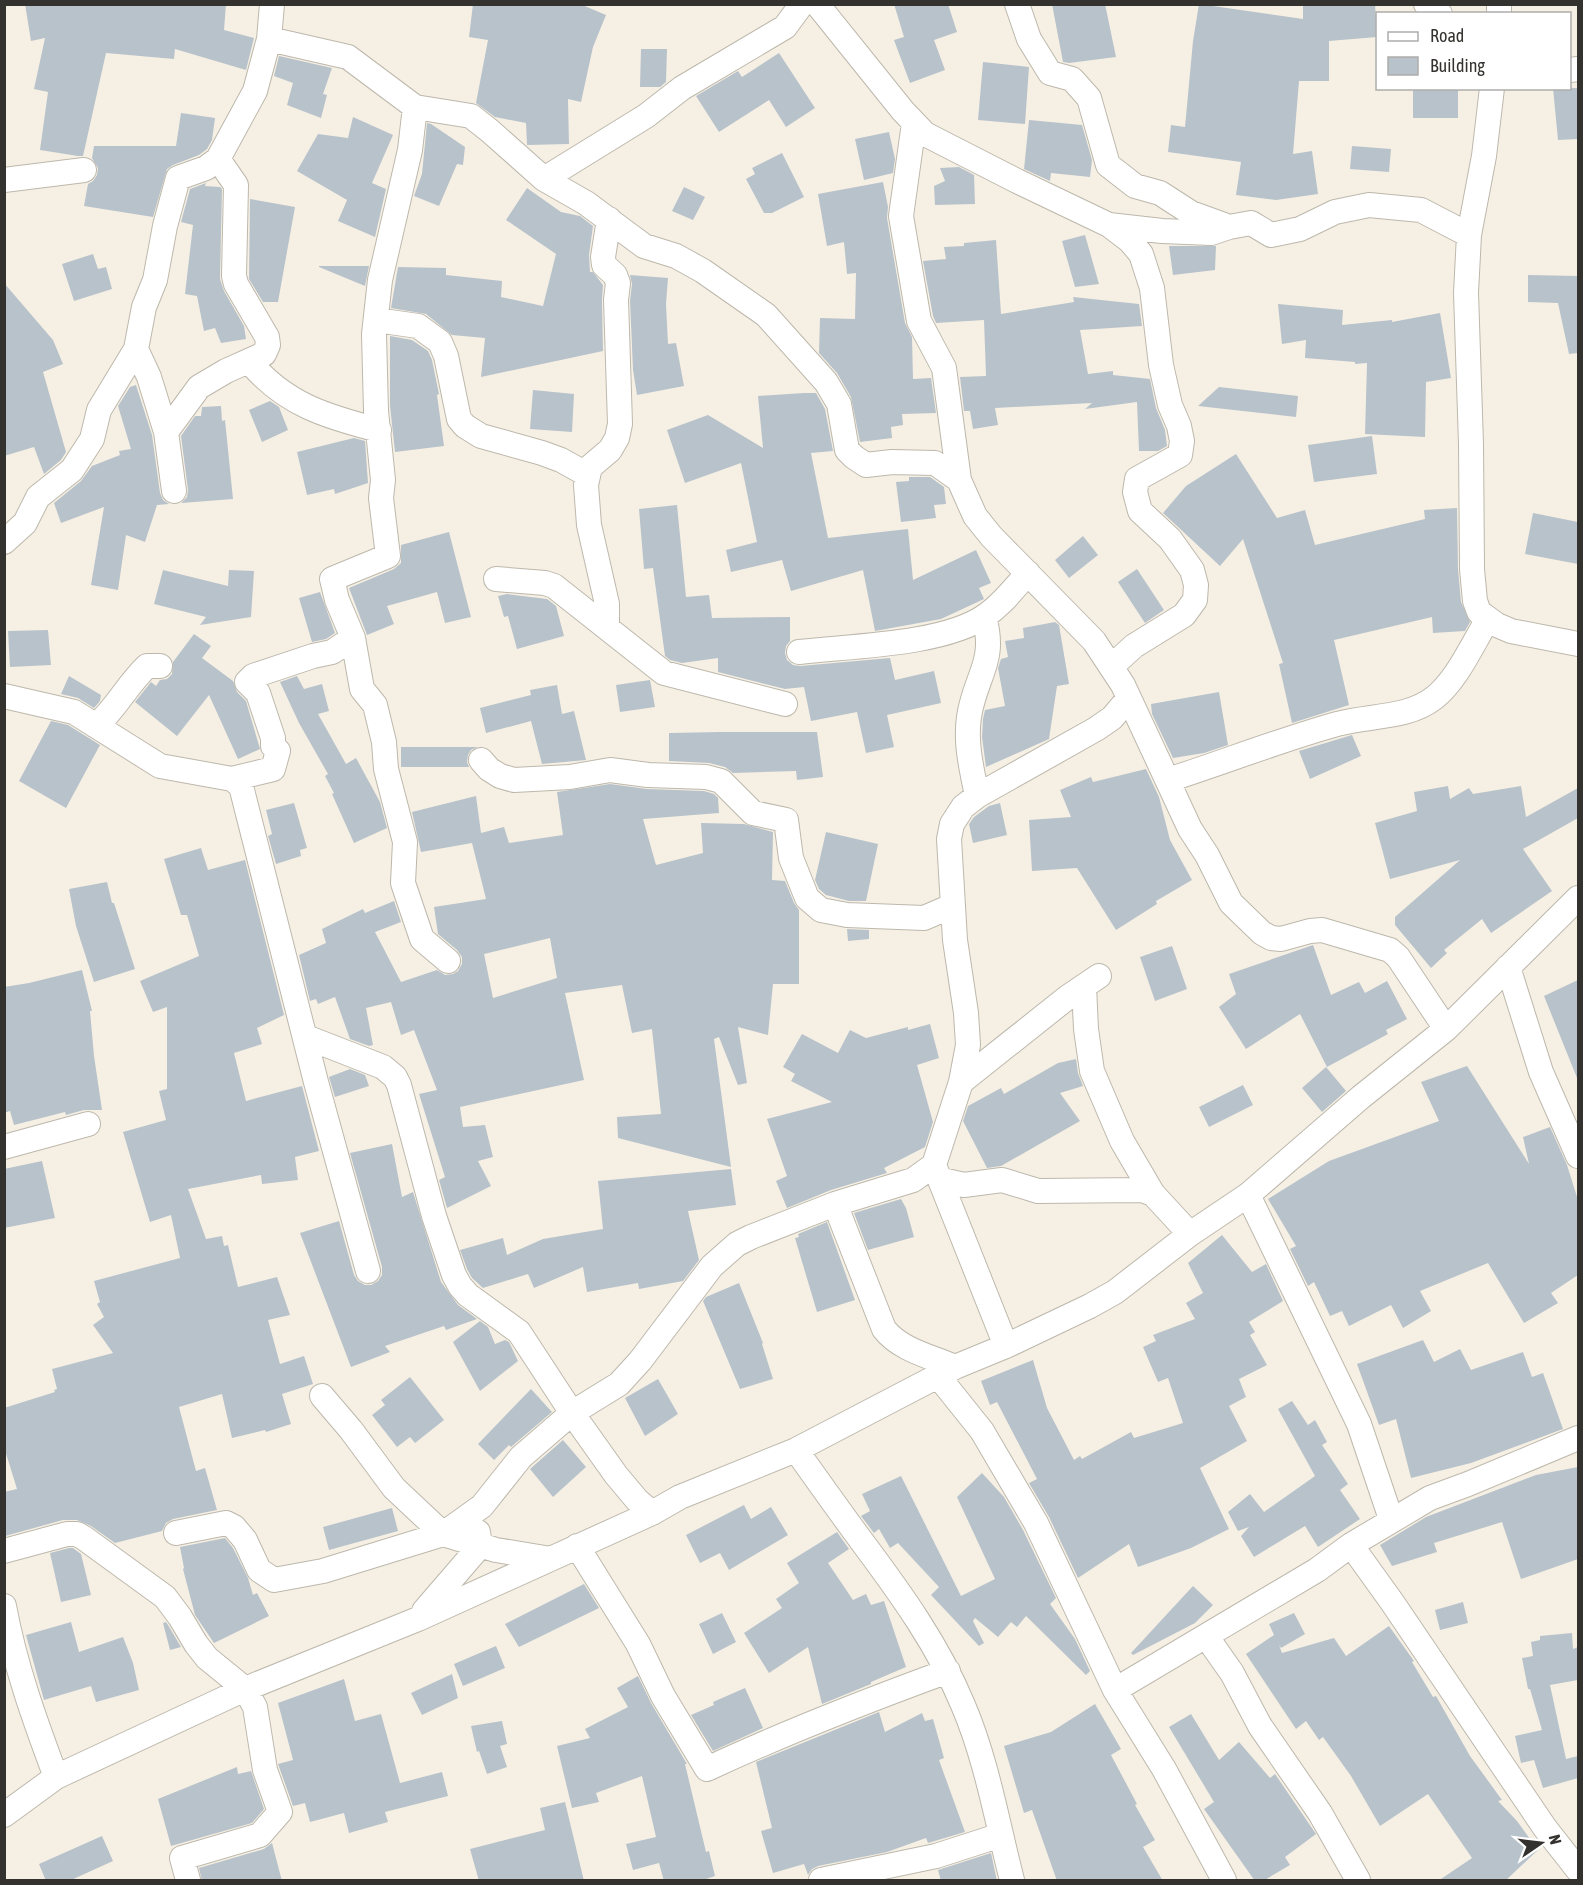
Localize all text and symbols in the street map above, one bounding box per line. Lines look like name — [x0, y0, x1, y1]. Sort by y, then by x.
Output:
legend — [1376, 12, 1571, 90]
text: Road — [1430, 25, 1464, 46]
text: Building — [1430, 55, 1485, 76]
north arrow — [1511, 1813, 1571, 1873]
text: N — [1546, 1833, 1565, 1846]

